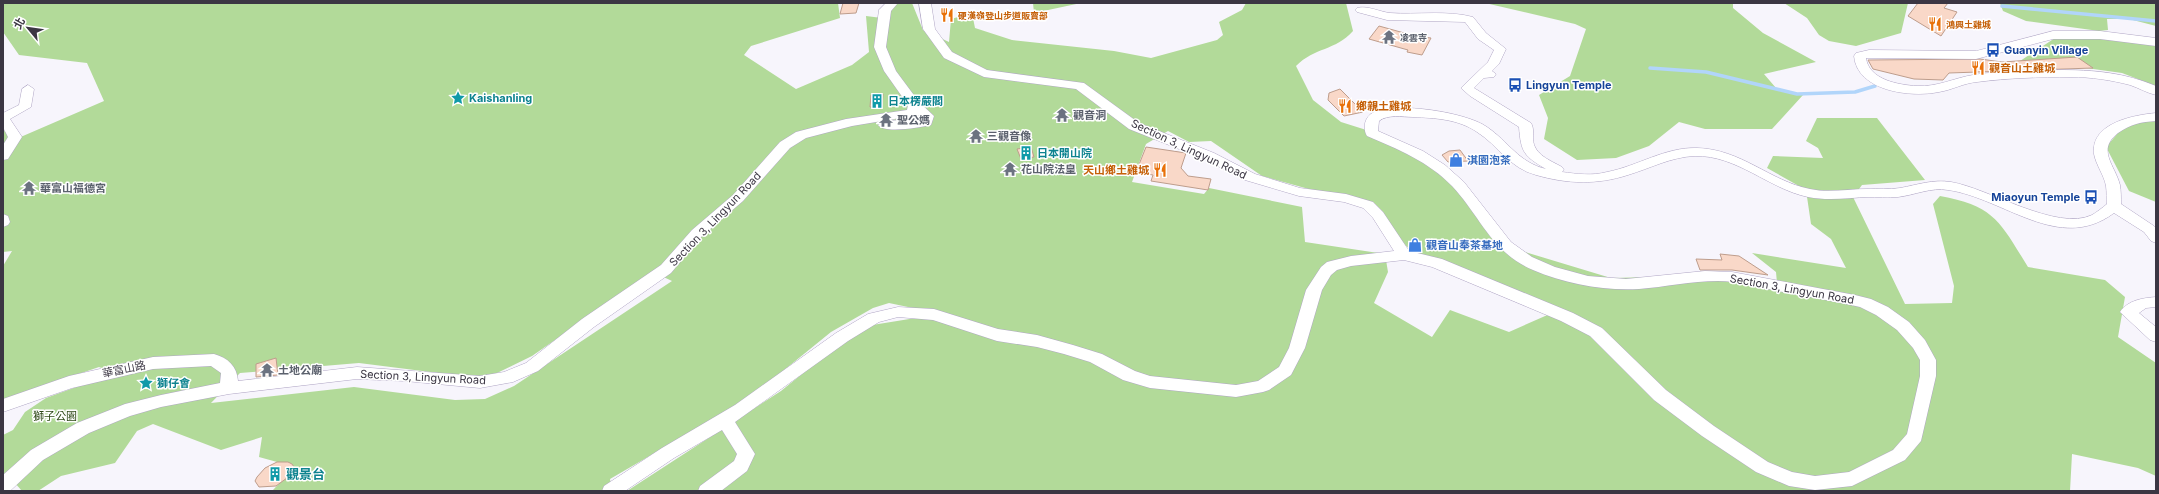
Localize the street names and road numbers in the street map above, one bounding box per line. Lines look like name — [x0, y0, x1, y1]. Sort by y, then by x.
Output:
street label: Section 3, Lingyun Road — [1129, 116, 1249, 182]
street label: Section 3, Lingyun Road — [666, 169, 764, 269]
street label: Section 3, Lingyun Road — [1729, 271, 1855, 307]
street label: 華富山路 — [101, 358, 147, 380]
street label: Section 3, Lingyun Road — [360, 367, 486, 387]

